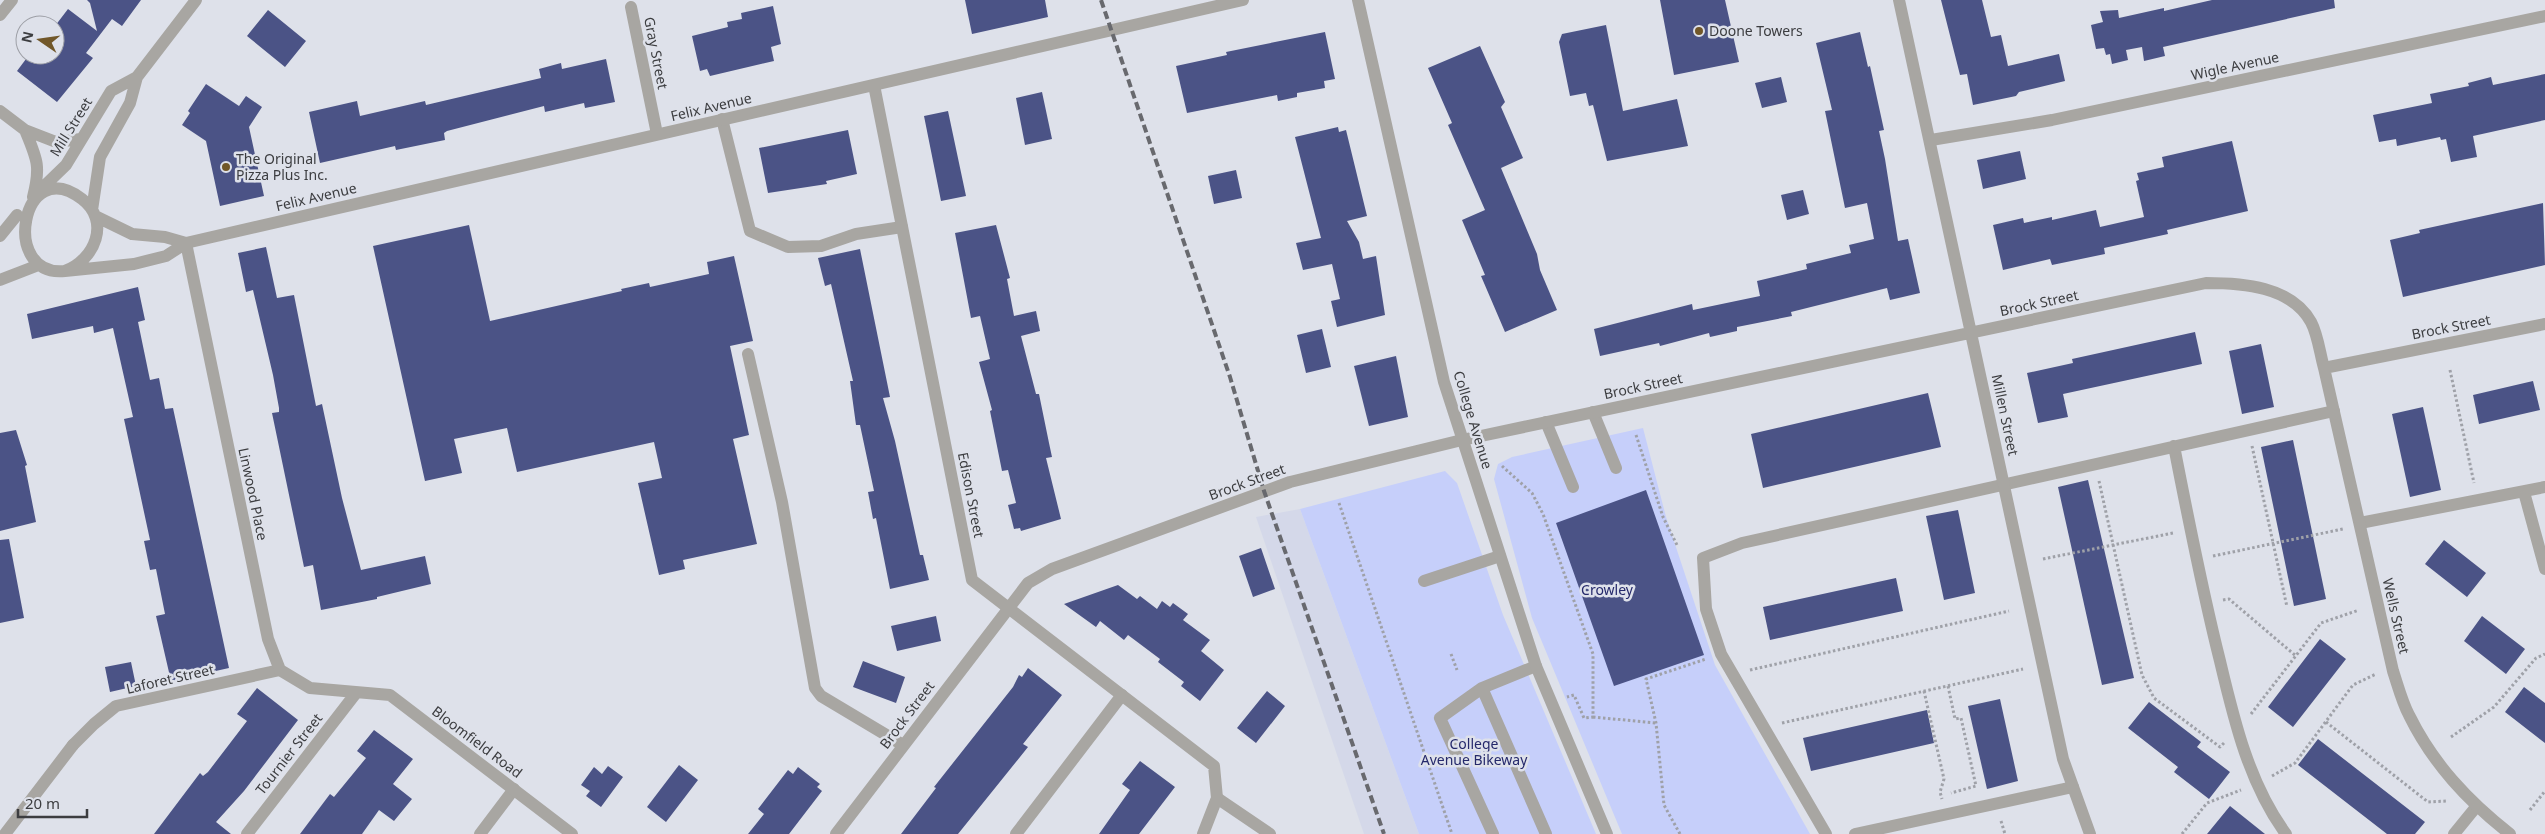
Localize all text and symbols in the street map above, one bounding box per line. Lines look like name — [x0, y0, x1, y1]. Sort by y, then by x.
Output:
north arrow — [15, 15, 65, 65]
street label: Gray Street — [640, 15, 673, 91]
place label: Doone Towers — [1709, 21, 1803, 40]
marker: Doone Towers — [1693, 25, 1705, 37]
text: N — [16, 29, 37, 45]
street label: Wigle Avenue — [2189, 47, 2281, 84]
street label: Felix Avenue — [669, 88, 753, 125]
street label: Mill Street — [45, 94, 96, 160]
place label: The Original Pizza Plus Inc. — [236, 149, 328, 184]
marker: The Original Pizza Plus Inc. — [220, 161, 232, 173]
street label: Felix Avenue — [274, 178, 358, 215]
street label: Brock Street — [1998, 285, 2080, 320]
street label: Brock Street — [2410, 310, 2492, 343]
street label: College Avenue — [1450, 368, 1497, 471]
street label: Brock Street — [1602, 368, 1684, 403]
street label: Millen Street — [1988, 372, 2023, 457]
street label: Linwood Place — [234, 446, 273, 542]
street label: Edison Street — [954, 451, 989, 539]
street label: Brock Street — [1206, 459, 1288, 504]
street label: Wells Street — [2379, 576, 2414, 656]
park label: Crowley — [1581, 580, 1634, 599]
street label: Laforet Street — [124, 659, 216, 698]
street label: Brock Street — [875, 677, 938, 752]
street label: Bloomfield Road — [428, 701, 526, 782]
street label: Tournier Street — [251, 709, 326, 798]
park label: College Avenue Bikeway — [1421, 734, 1528, 769]
scale bar — [18, 786, 86, 818]
text: 20 m — [25, 793, 60, 813]

